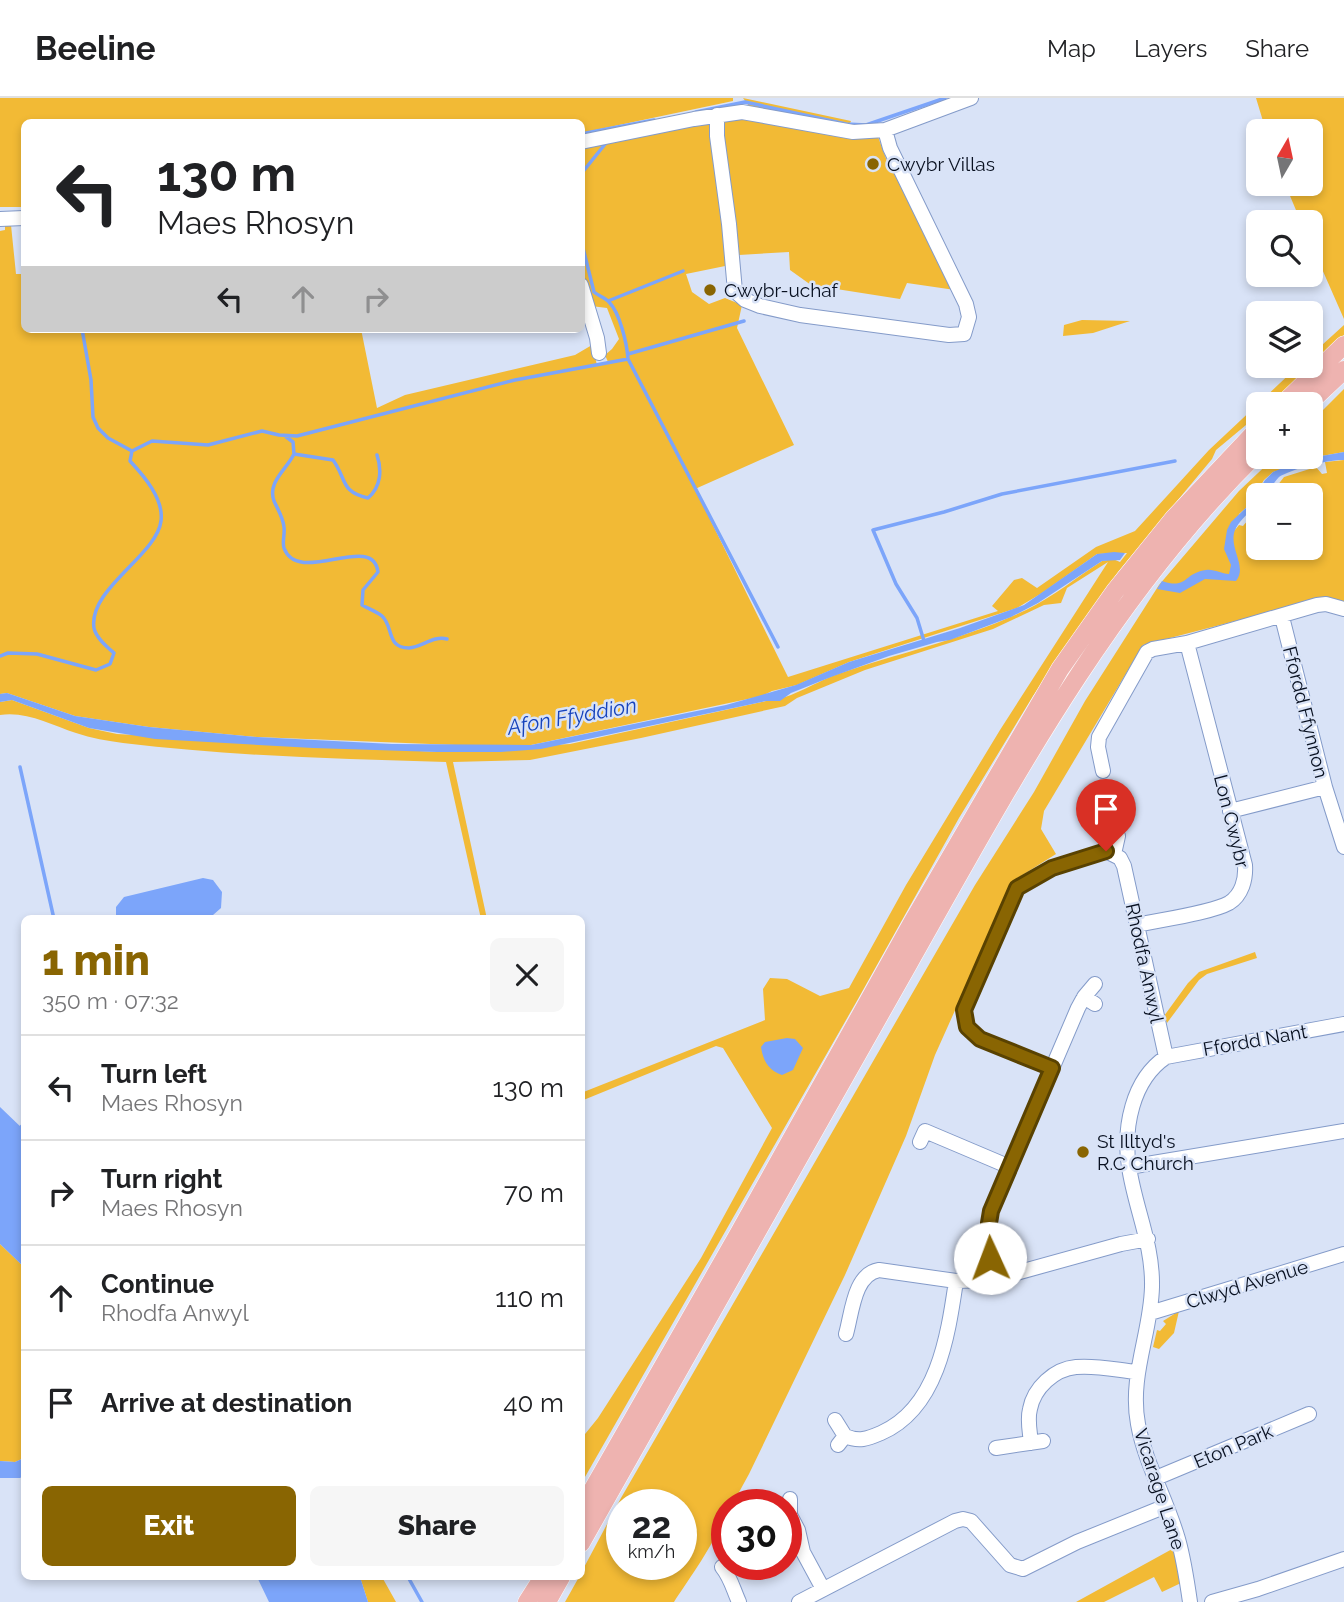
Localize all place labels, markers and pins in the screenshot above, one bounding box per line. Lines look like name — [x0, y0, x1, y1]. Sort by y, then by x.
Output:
place label: Cwybr Villas — [887, 153, 995, 175]
marker: Cwybr Villas — [865, 156, 881, 172]
place label: Cwybr-uchaf — [724, 279, 839, 301]
marker: Cwybr-uchaf — [702, 282, 718, 298]
pin — [1076, 779, 1136, 851]
place label: St Illtyd's R.C Church — [1097, 1130, 1194, 1174]
marker: St Illtyd's R.C Church — [1075, 1144, 1091, 1160]

